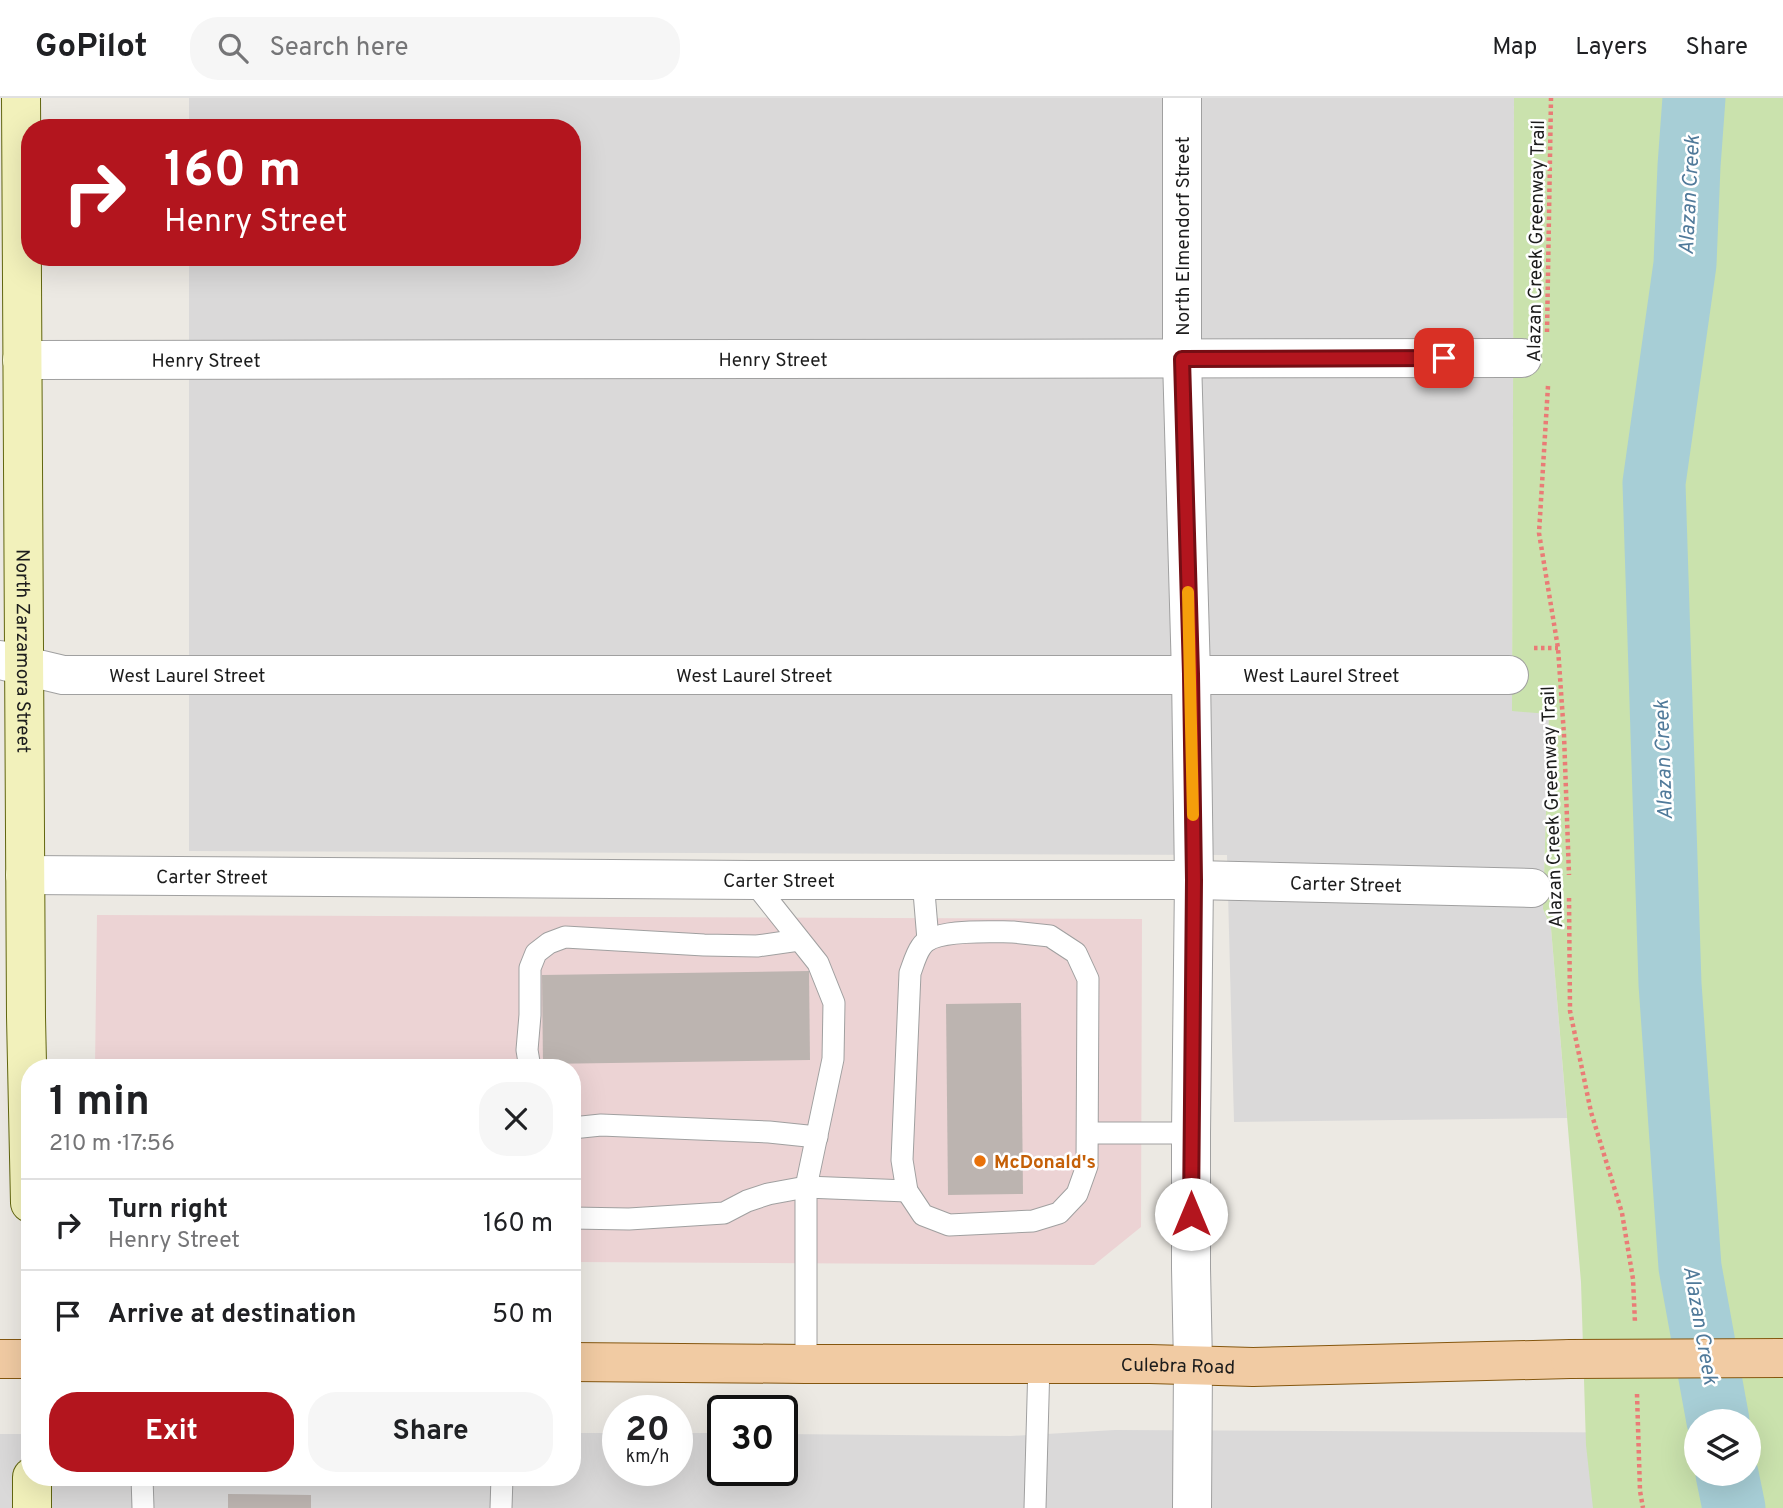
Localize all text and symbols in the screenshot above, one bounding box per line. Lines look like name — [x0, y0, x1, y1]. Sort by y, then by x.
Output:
search box — [190, 17, 680, 80]
text: GoPilot — [35, 27, 148, 69]
icon: search — [214, 29, 252, 67]
text: Search here — [270, 32, 408, 65]
text: Map — [1492, 33, 1537, 63]
text: Layers — [1575, 33, 1647, 63]
text: Share — [1685, 33, 1748, 63]
street label: Alazan Creek Greenway Trail — [1523, 120, 1551, 362]
water label: Alazan Creek — [1674, 134, 1707, 256]
street label: North Elmendorf Street — [1172, 136, 1196, 336]
text: 160 m — [164, 142, 301, 204]
icon: right — [49, 147, 140, 238]
text: Henry Street — [164, 203, 348, 243]
pin — [1414, 328, 1474, 388]
icon: arrive — [1425, 339, 1463, 377]
street label: Henry Street — [718, 349, 828, 373]
street label: Henry Street — [151, 350, 261, 374]
street label: North Zarzamora Street — [9, 549, 35, 753]
street label: West Laurel Street — [109, 665, 265, 689]
street label: West Laurel Street — [676, 665, 832, 689]
street label: West Laurel Street — [1243, 665, 1399, 689]
street label: Alazan Creek Greenway Trail — [1537, 685, 1569, 928]
water label: Alazan Creek — [1649, 699, 1680, 820]
street label: Carter Street — [156, 866, 268, 891]
street label: Carter Street — [723, 870, 835, 894]
street label: Carter Street — [1290, 872, 1402, 899]
text: 1 min — [49, 1077, 150, 1130]
button: close — [479, 1082, 553, 1156]
text: 210 m · 17:56 — [49, 1130, 175, 1159]
place label: McDonald's — [994, 1151, 1096, 1175]
marker: McDonald's — [972, 1153, 988, 1169]
position arrow — [1154, 1177, 1228, 1251]
text: Turn right — [108, 1194, 228, 1227]
icon: right — [49, 1206, 87, 1244]
text: 160 m — [483, 1208, 553, 1241]
text: Henry Street — [108, 1227, 240, 1256]
water label: Alazan Creek — [1676, 1264, 1723, 1387]
icon: arrive — [49, 1297, 87, 1335]
text: Arrive at destination — [108, 1299, 356, 1332]
text: 50 m — [492, 1299, 553, 1332]
street label: Culebra Road — [1121, 1354, 1235, 1380]
button: Exit — [49, 1392, 294, 1472]
button: Share — [308, 1392, 553, 1472]
speed limit sign: 30 — [707, 1395, 798, 1486]
text: 20 — [625, 1409, 670, 1453]
map controls — [1684, 1409, 1761, 1486]
button: layers — [1684, 1409, 1761, 1486]
text: km/h — [626, 1446, 669, 1469]

